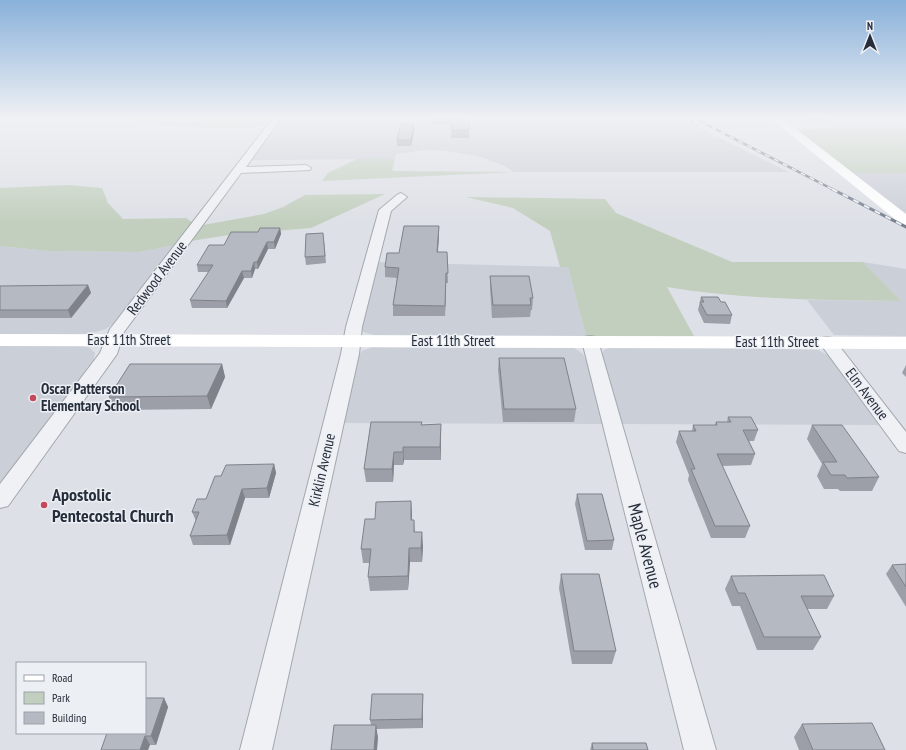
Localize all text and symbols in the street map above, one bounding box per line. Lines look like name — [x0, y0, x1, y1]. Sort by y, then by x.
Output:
north arrow — [850, 16, 890, 56]
text: N — [867, 19, 873, 33]
street label: Redwood Avenue — [122, 237, 191, 319]
street label: East 11th Street — [87, 330, 171, 349]
street label: East 11th Street — [411, 331, 495, 350]
street label: East 11th Street — [735, 332, 819, 351]
street label: Elm Avenue — [842, 364, 893, 424]
place label: Oscar Patterson Elementary School — [41, 379, 140, 415]
marker: Oscar Patterson Elementary School — [28, 393, 38, 403]
street label: Kirklin Avenue — [304, 431, 339, 508]
place label: Apostolic Pentecostal Church — [51, 483, 174, 527]
marker: Apostolic Pentecostal Church — [39, 500, 49, 510]
street label: Maple Avenue — [623, 501, 668, 591]
legend — [16, 662, 146, 734]
text: Road — [52, 670, 72, 685]
text: Park — [52, 690, 70, 705]
text: Building — [52, 710, 87, 725]

